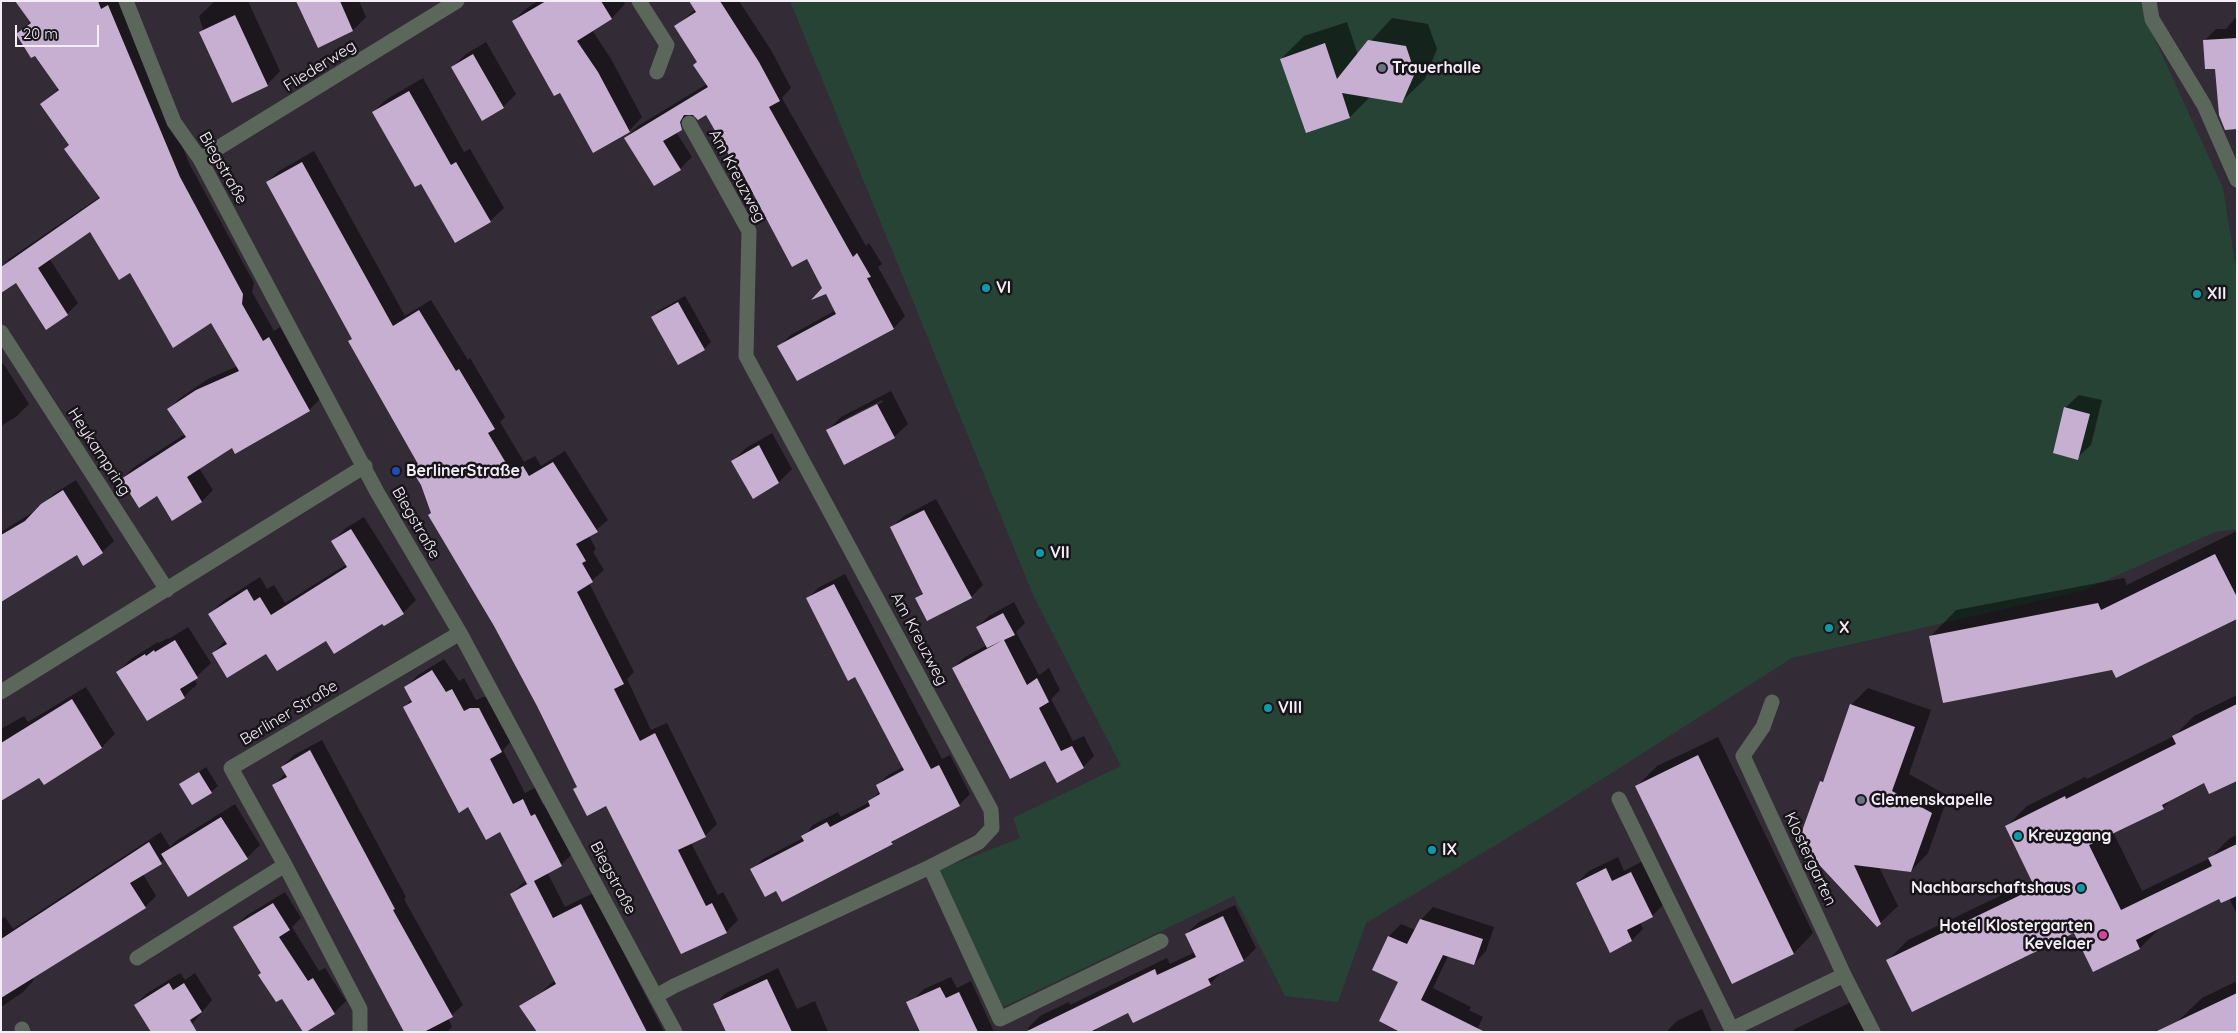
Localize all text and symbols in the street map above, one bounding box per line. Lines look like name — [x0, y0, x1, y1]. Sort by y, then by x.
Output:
scale bar — [18, 15, 101, 47]
text: 20 m — [23, 24, 58, 43]
street label: Fliederweg — [280, 36, 360, 96]
place label: Trauerhalle — [1392, 58, 1481, 78]
marker: Trauerhalle — [1376, 62, 1388, 74]
street label: Am Kreuzweg — [704, 126, 770, 226]
street label: Biegstraße — [195, 129, 251, 207]
place label: VI — [996, 278, 1011, 298]
marker: VI — [980, 282, 992, 294]
place label: XII — [2207, 284, 2226, 304]
marker: XII — [2191, 288, 2203, 300]
street label: Heykampring — [63, 404, 135, 500]
place label: BerlinerStraße — [406, 461, 520, 481]
marker: BerlinerStraße — [390, 465, 402, 477]
street label: Biegstraße — [388, 484, 444, 562]
place label: VII — [1050, 543, 1070, 563]
marker: VII — [1034, 547, 1046, 559]
street label: Am Kreuzweg — [886, 589, 952, 689]
place label: X — [1839, 618, 1849, 638]
marker: X — [1823, 622, 1835, 634]
street label: Berliner Straße — [237, 676, 341, 750]
place label: VIII — [1278, 698, 1302, 718]
marker: VIII — [1262, 702, 1274, 714]
place label: Clemenskapelle — [1871, 790, 1993, 810]
marker: Clemenskapelle — [1855, 794, 1867, 806]
street label: Klostergarten — [1780, 809, 1840, 909]
place label: Kreuzgang — [2028, 826, 2111, 846]
marker: Kreuzgang — [2012, 830, 2024, 842]
street label: Biegstraße — [586, 838, 640, 918]
place label: IX — [1442, 840, 1457, 860]
marker: IX — [1426, 844, 1438, 856]
place label: Nachbarschaftshaus — [1911, 878, 2071, 898]
marker: Nachbarschaftshaus — [2075, 882, 2087, 894]
place label: Hotel Klostergarten Kevelaer — [1939, 916, 2093, 954]
marker: Hotel Klostergarten Kevelaer — [2097, 929, 2109, 941]

